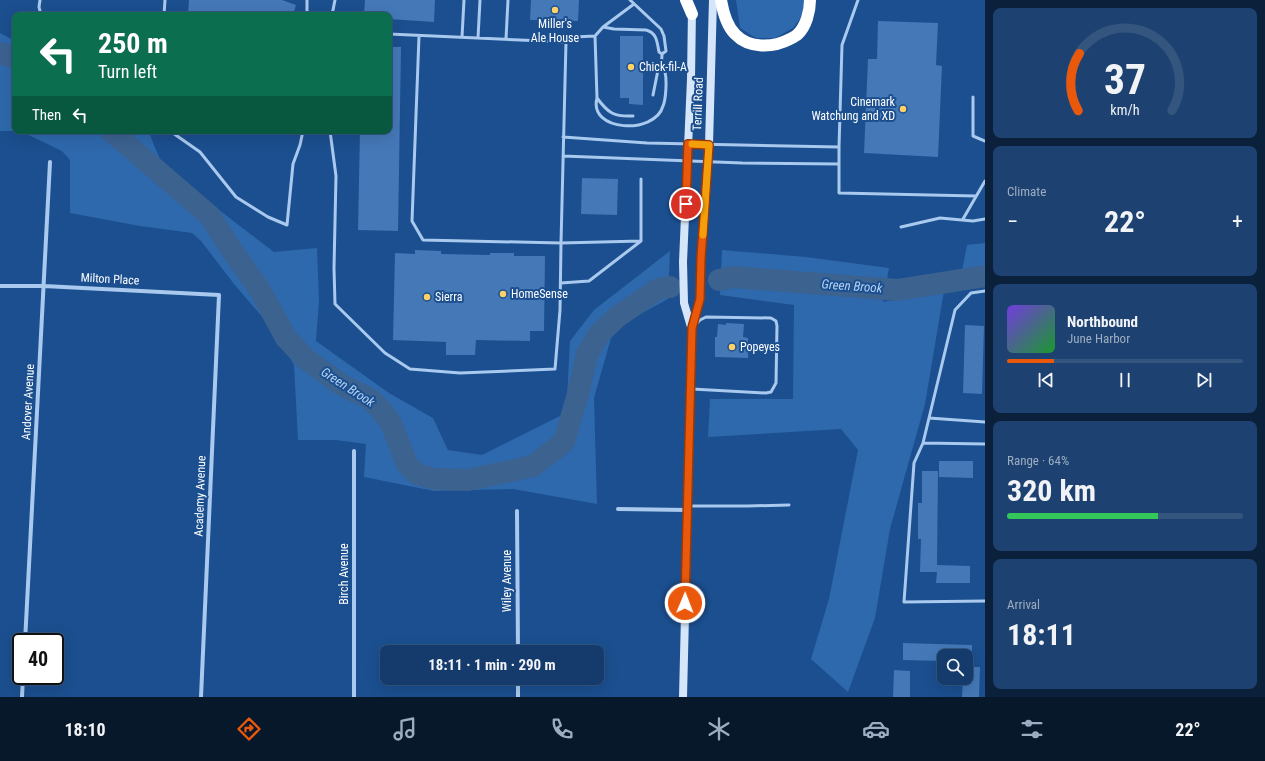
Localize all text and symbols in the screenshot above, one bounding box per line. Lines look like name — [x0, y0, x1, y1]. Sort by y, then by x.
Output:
marker: Miller's Ale House — [550, 5, 560, 15]
place label: Miller's Ale House — [531, 17, 580, 45]
text: 250 m — [98, 27, 168, 60]
icon: left — [32, 28, 84, 80]
text: 37 — [1104, 55, 1146, 104]
place label: Chick-fil-A — [639, 60, 687, 74]
text: Turn left — [98, 61, 157, 82]
marker: Chick-fil-A — [626, 62, 636, 72]
street label: Terrill Road — [690, 77, 706, 131]
place label: Cinemark Watchung and XD — [811, 95, 896, 123]
text: km/h — [1110, 101, 1140, 117]
icon: left — [69, 104, 91, 126]
marker: Cinemark Watchung and XD — [898, 104, 908, 114]
text: Then — [32, 106, 61, 124]
text: Climate — [1007, 184, 1046, 199]
pin — [669, 187, 703, 221]
icon: arrive — [675, 193, 697, 215]
text: 22° — [1104, 204, 1146, 239]
text: − — [1007, 209, 1018, 234]
text: + — [1232, 209, 1243, 234]
street label: Milton Place — [80, 270, 140, 288]
water label: Green Brook — [821, 276, 883, 296]
place label: HomeSense — [511, 287, 568, 301]
marker: HomeSense — [498, 289, 508, 299]
place label: Sierra — [435, 290, 463, 304]
marker: Sierra — [422, 292, 432, 302]
text: Northbound — [1067, 313, 1138, 331]
text: June Harbor — [1067, 331, 1130, 346]
place label: Popeyes — [740, 340, 780, 354]
marker: Popeyes — [727, 342, 737, 352]
street label: Andover Avenue — [19, 363, 37, 440]
water label: Green Brook — [318, 364, 378, 410]
icon: previous — [1035, 369, 1057, 391]
icon: pause — [1114, 369, 1136, 391]
icon: next — [1193, 369, 1215, 391]
text: Range · 64% — [1007, 453, 1069, 468]
street label: Academy Avenue — [192, 455, 208, 537]
text: 320 km — [1007, 473, 1096, 508]
street label: Birch Avenue — [337, 543, 351, 605]
street label: Wiley Avenue — [500, 549, 514, 612]
position arrow — [664, 582, 706, 624]
text: Arrival — [1007, 597, 1040, 612]
text: 18:11 — [1007, 617, 1076, 652]
speed limit sign: 40 — [12, 633, 64, 685]
map controls — [937, 649, 973, 685]
button: search — [937, 649, 973, 685]
text: 18:11 · 1 min · 290 m — [428, 656, 556, 674]
icon: directions — [235, 715, 263, 743]
icon: music — [391, 715, 419, 743]
icon: phone — [548, 715, 576, 743]
icon: climate — [705, 715, 733, 743]
icon: car — [862, 715, 890, 743]
icon: filters — [1018, 715, 1046, 743]
text: 18:10 — [64, 719, 106, 740]
text: 22° — [1175, 719, 1200, 740]

